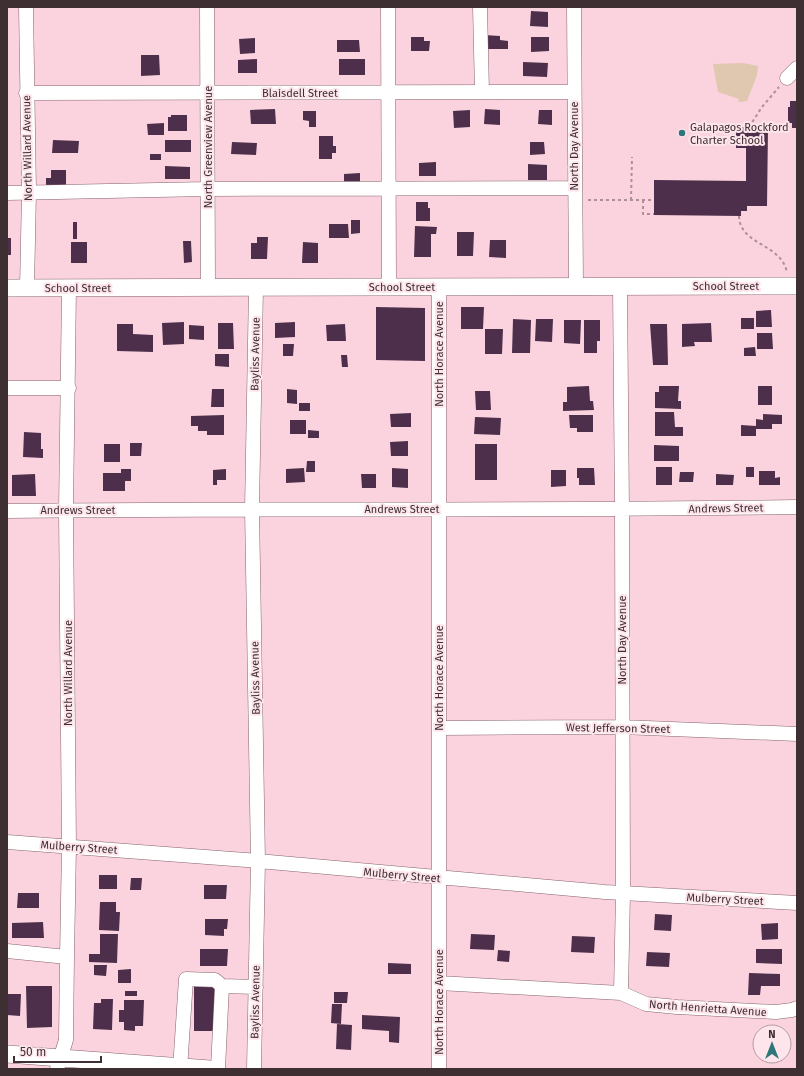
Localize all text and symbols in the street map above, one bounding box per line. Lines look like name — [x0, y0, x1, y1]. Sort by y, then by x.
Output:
street label: North Greenview Avenue — [202, 86, 215, 208]
street label: Blaisdell Street — [262, 87, 338, 100]
street label: North Willard Avenue — [20, 95, 35, 201]
street label: North Day Avenue — [568, 101, 581, 191]
place label: Galapagos Rockford Charter School — [690, 121, 789, 147]
marker: Galapagos Rockford Charter School — [677, 128, 687, 138]
street label: School Street — [693, 280, 759, 293]
street label: School Street — [369, 281, 435, 294]
street label: School Street — [45, 282, 111, 295]
street label: North Horace Avenue — [433, 301, 446, 407]
street label: Bayliss Avenue — [248, 317, 263, 391]
street label: Andrews Street — [688, 501, 764, 516]
street label: Andrews Street — [364, 503, 440, 516]
street label: Andrews Street — [40, 504, 116, 517]
street label: North Day Avenue — [616, 595, 629, 685]
street label: North Willard Avenue — [62, 620, 75, 726]
street label: North Horace Avenue — [433, 625, 446, 731]
street label: Bayliss Avenue — [248, 641, 263, 715]
street label: West Jefferson Street — [566, 721, 670, 736]
street label: Mulberry Street — [40, 838, 118, 857]
street label: Mulberry Street — [363, 866, 441, 885]
street label: Mulberry Street — [686, 891, 764, 908]
street label: North Horace Avenue — [433, 949, 446, 1055]
street label: Bayliss Avenue — [248, 965, 263, 1039]
street label: North Henrietta Avenue — [649, 998, 767, 1019]
north arrow — [752, 1024, 792, 1064]
text: N — [768, 1028, 776, 1041]
scale bar — [14, 1038, 101, 1064]
text: 50 m — [20, 1045, 46, 1059]

